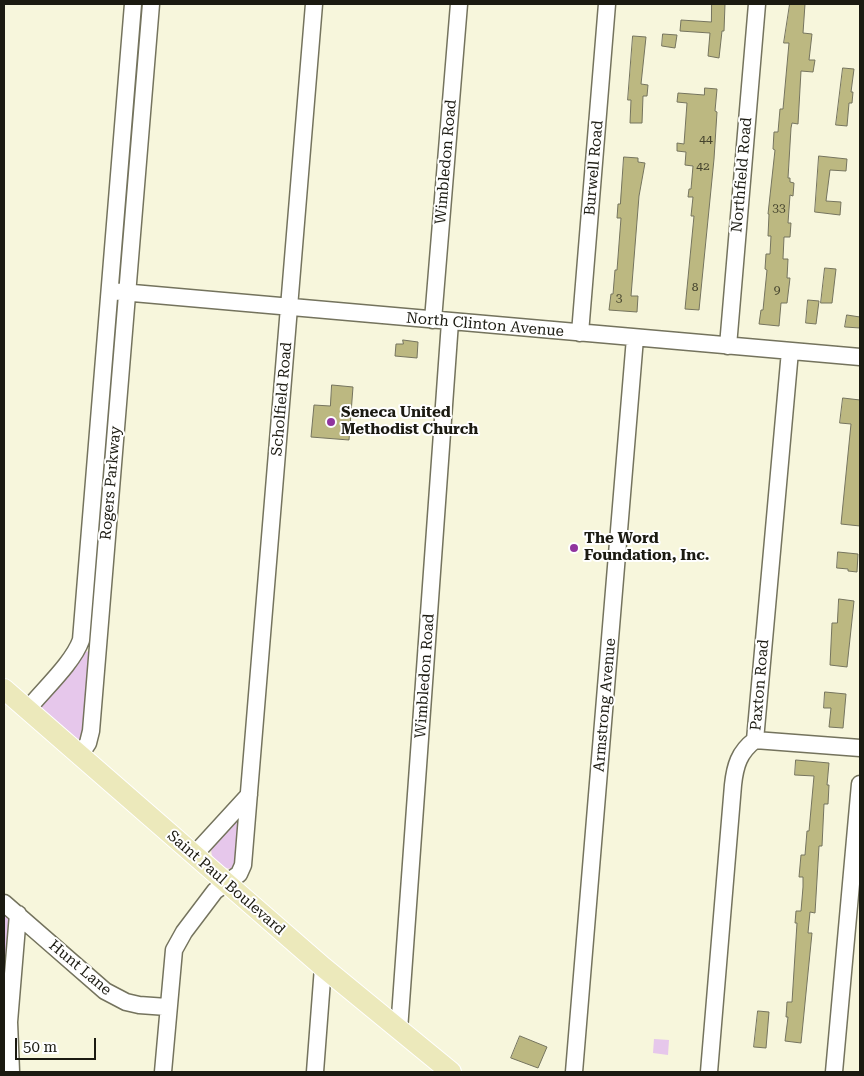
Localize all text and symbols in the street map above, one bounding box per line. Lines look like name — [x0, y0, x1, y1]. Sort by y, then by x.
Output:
street label: Wimbledon Road — [432, 99, 460, 225]
street label: Northfield Road — [728, 117, 756, 233]
street label: Burwell Road — [581, 119, 607, 217]
house number: 44 — [699, 132, 713, 146]
house number: 42 — [696, 159, 710, 173]
house number: 33 — [772, 201, 786, 215]
house number: 8 — [692, 280, 698, 294]
house number: 9 — [774, 283, 780, 297]
house number: 3 — [616, 291, 622, 305]
street label: North Clinton Avenue — [405, 309, 565, 341]
street label: Scholfield Road — [268, 341, 296, 457]
place label: Seneca United Methodist Church — [341, 404, 478, 439]
marker: Seneca United Methodist Church — [325, 416, 337, 428]
street label: Rogers Parkway — [97, 425, 125, 541]
place label: The Word Foundation, Inc. — [584, 530, 709, 565]
marker: The Word Foundation, Inc. — [568, 542, 580, 554]
street label: Wimbledon Road — [412, 613, 438, 739]
street label: Armstrong Avenue — [590, 637, 620, 773]
street label: Paxton Road — [747, 639, 773, 731]
street label: Saint Paul Boulevard — [163, 827, 289, 939]
street label: Hunt Lane — [45, 937, 115, 999]
scale bar — [18, 1028, 99, 1060]
text: 50 m — [23, 1038, 57, 1056]

